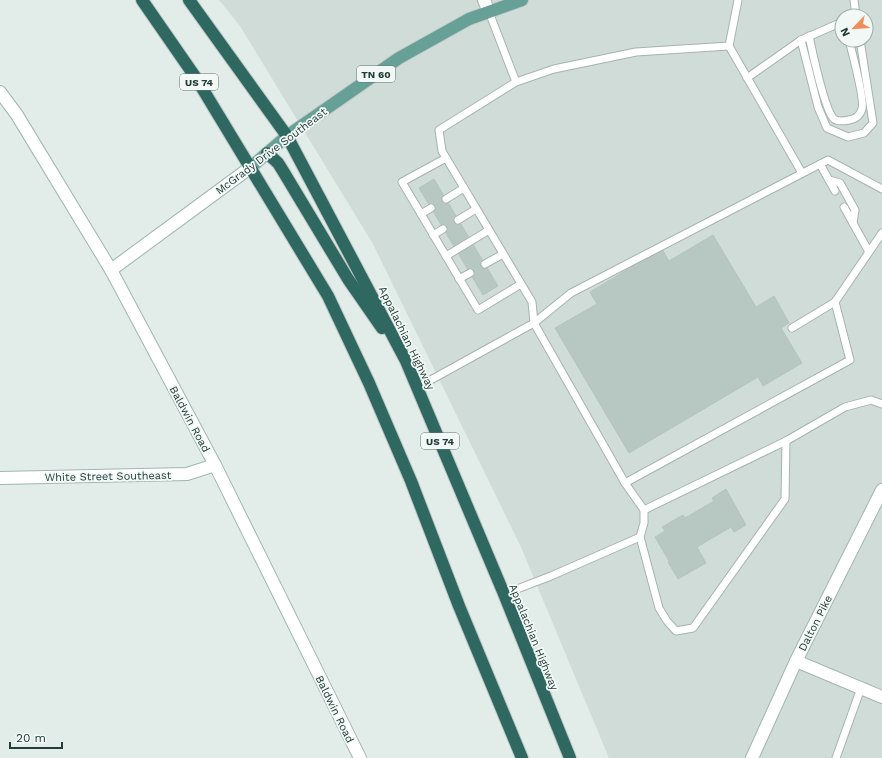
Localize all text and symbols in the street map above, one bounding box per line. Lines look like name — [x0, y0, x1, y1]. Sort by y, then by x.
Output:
north arrow — [834, 8, 874, 48]
text: N — [838, 26, 853, 38]
road number: TN 60 — [357, 66, 395, 82]
road number: US 74 — [180, 74, 218, 90]
street label: McGrady Drive Southeast — [213, 105, 330, 197]
street label: Appalachian Highway — [376, 284, 437, 392]
street label: Baldwin Road — [167, 384, 212, 455]
road number: US 74 — [421, 433, 459, 449]
street label: White Street Southeast — [45, 469, 172, 484]
street label: Appalachian Highway — [506, 582, 561, 693]
street label: Dalton Pike — [796, 593, 835, 653]
street label: Baldwin Road — [313, 673, 356, 745]
scale bar — [10, 724, 62, 750]
text: 20 m — [16, 731, 46, 745]

